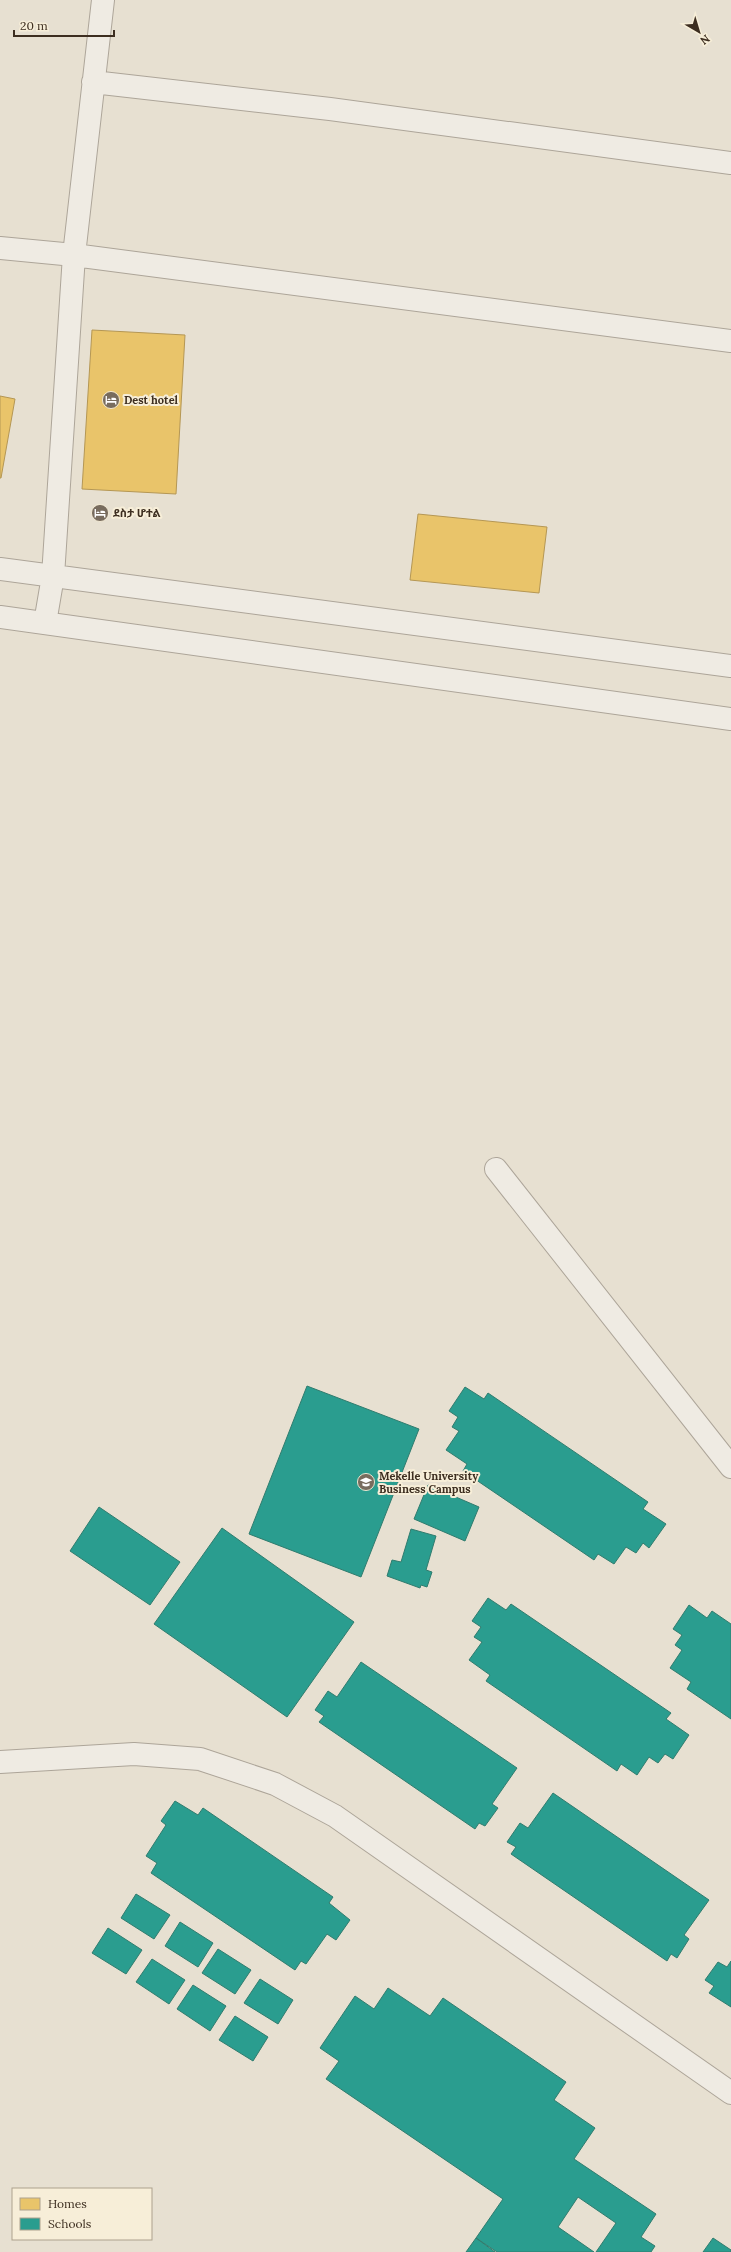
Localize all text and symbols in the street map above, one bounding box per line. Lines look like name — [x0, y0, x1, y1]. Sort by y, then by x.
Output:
scale bar — [14, 12, 114, 38]
north arrow — [679, 12, 719, 52]
text: 20 m — [20, 18, 48, 33]
text: N — [697, 32, 713, 48]
hotel icon: Dest hotel — [101, 390, 121, 410]
place label: Dest hotel — [124, 393, 179, 407]
hotel icon: ደስታ ሆተል — [90, 503, 110, 523]
place label: ደስታ ሆተል — [113, 506, 160, 520]
place label: Mekelle University Business Campus — [379, 1469, 479, 1496]
school or university icon: Mekelle University Business Campus — [356, 1472, 376, 1492]
legend — [12, 2188, 152, 2240]
text: Homes — [48, 2196, 87, 2211]
text: Schools — [48, 2216, 92, 2231]

